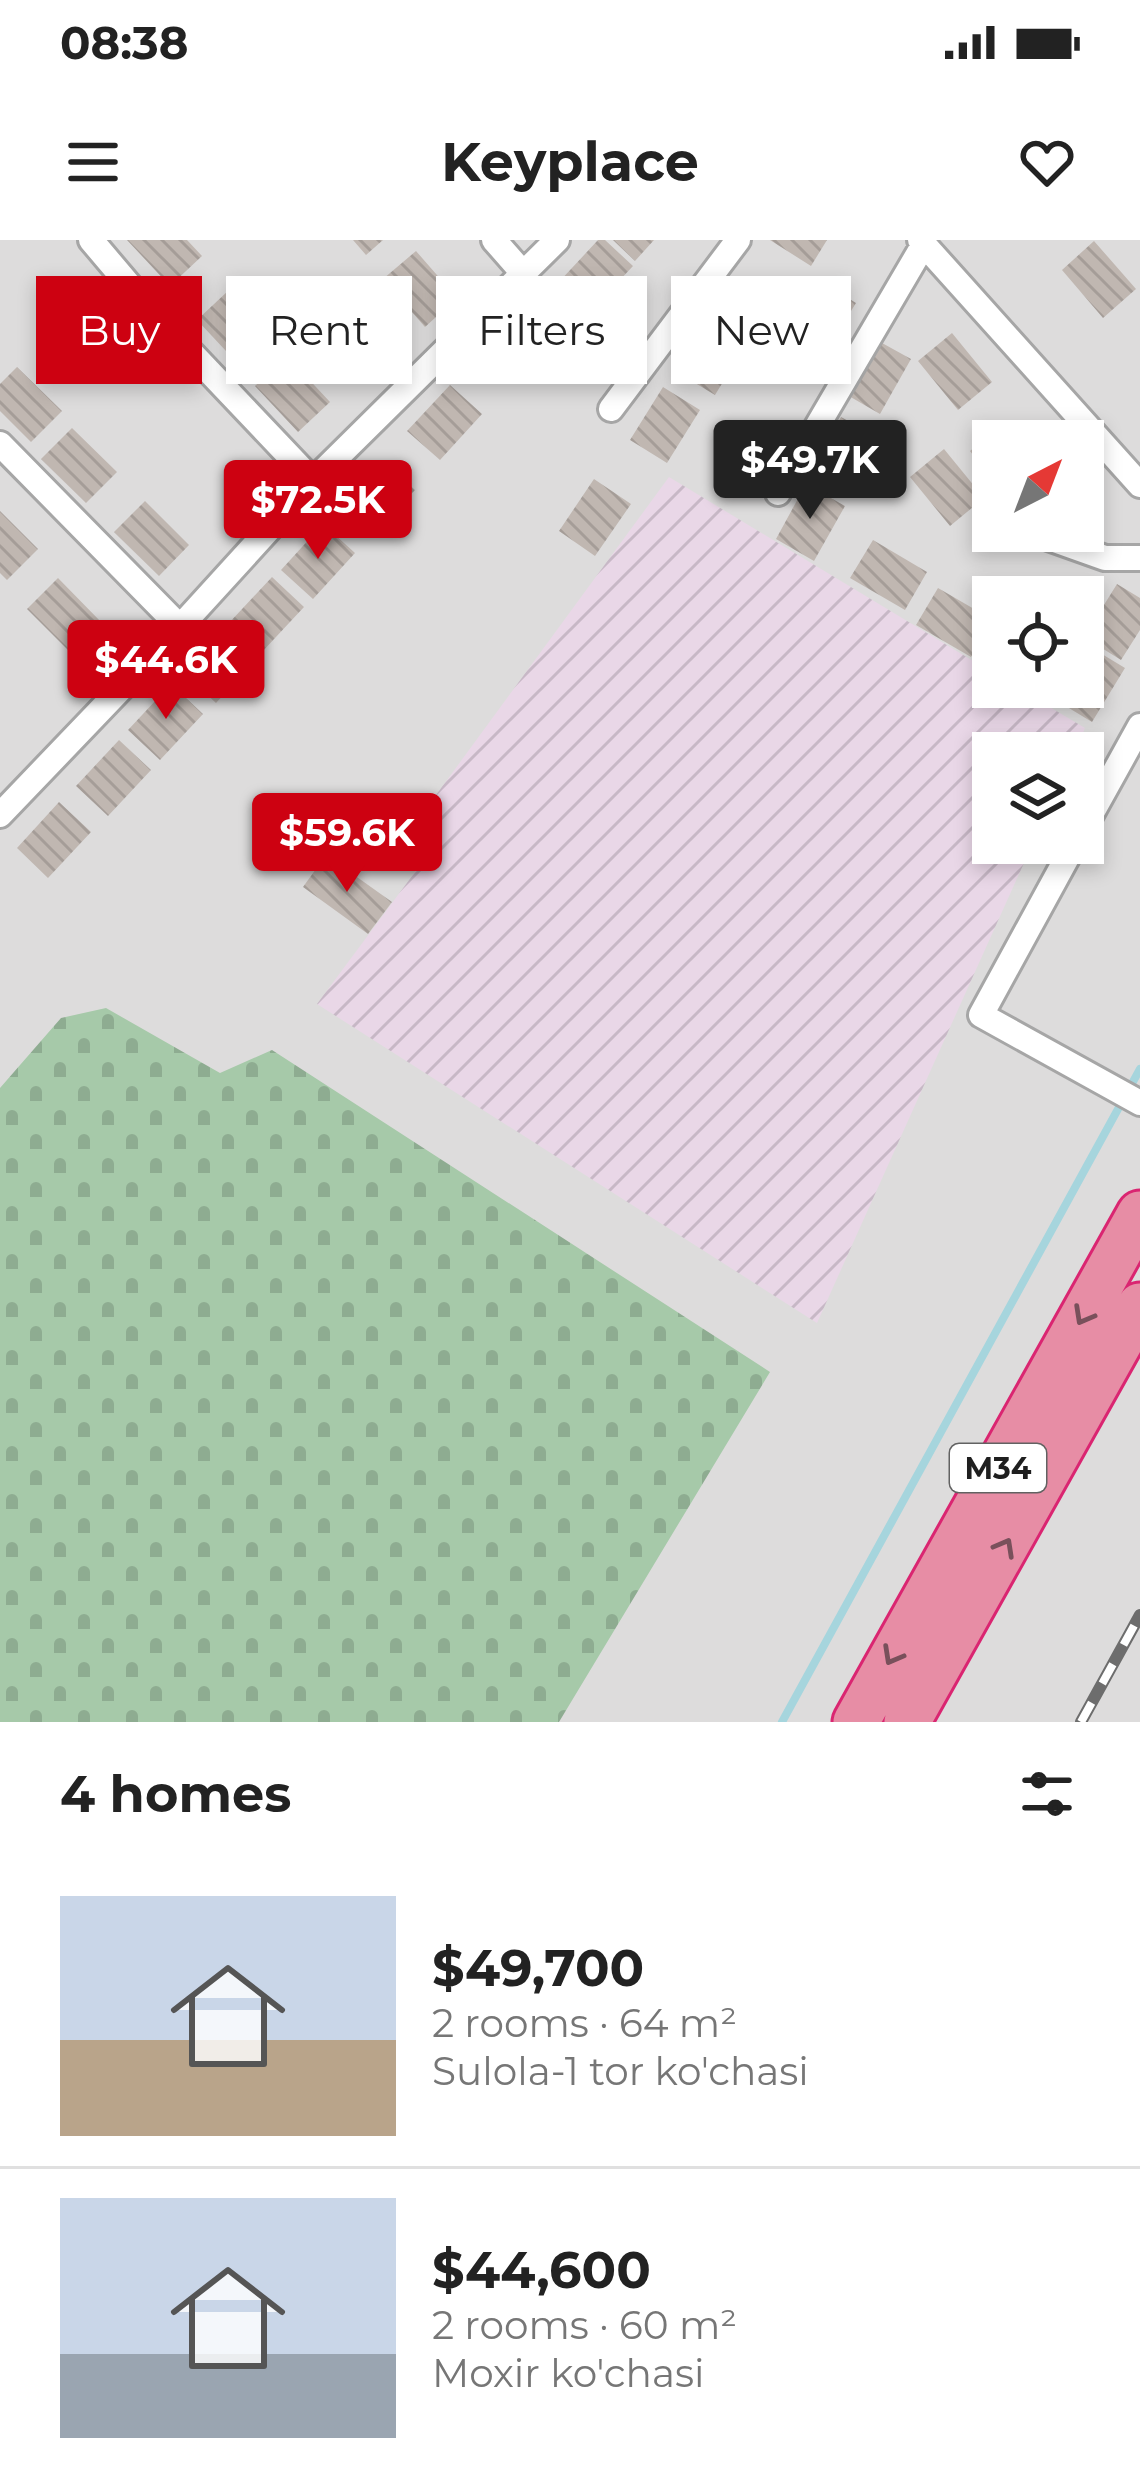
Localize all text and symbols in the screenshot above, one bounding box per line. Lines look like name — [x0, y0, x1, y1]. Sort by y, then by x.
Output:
text: 08:38 — [60, 15, 188, 70]
icon: menu — [60, 129, 126, 195]
text: Keyplace — [441, 129, 699, 195]
icon: heart — [1014, 129, 1080, 195]
chip: Buy — [36, 276, 202, 384]
chip: Rent — [226, 276, 412, 384]
chip: Filters — [436, 276, 647, 384]
chip: New — [671, 276, 851, 384]
pin: $49.7K — [712, 420, 908, 522]
north arrow — [972, 420, 1104, 552]
map controls — [972, 420, 1104, 864]
text: $49.7K — [741, 435, 879, 483]
pin: $72.5K — [220, 460, 416, 562]
text: $72.5K — [251, 475, 385, 523]
button: locate — [972, 576, 1104, 708]
pin: $44.6K — [68, 620, 264, 722]
text: $44.6K — [94, 635, 238, 683]
button: layers — [972, 732, 1104, 864]
pin: $59.6K — [249, 793, 445, 895]
text: $59.6K — [279, 808, 415, 856]
one-way arrow — [1074, 1303, 1097, 1325]
road number: M34 — [950, 1444, 1046, 1492]
one-way arrow — [991, 1538, 1014, 1559]
one-way arrow — [884, 1644, 907, 1665]
icon: filters — [1014, 1761, 1080, 1827]
text: 4 homes — [60, 1763, 291, 1825]
text: $49,700 — [432, 1937, 644, 1999]
icon: home — [156, 1944, 300, 2088]
text: 2 rooms · 64 m² — [432, 1999, 737, 2047]
text: Sulola-1 tor ko'chasi — [432, 2047, 809, 2095]
text: $44,600 — [432, 2239, 651, 2301]
icon: home — [156, 2246, 300, 2390]
text: 2 rooms · 60 m² — [432, 2301, 737, 2349]
text: Moxir ko'chasi — [432, 2349, 704, 2397]

